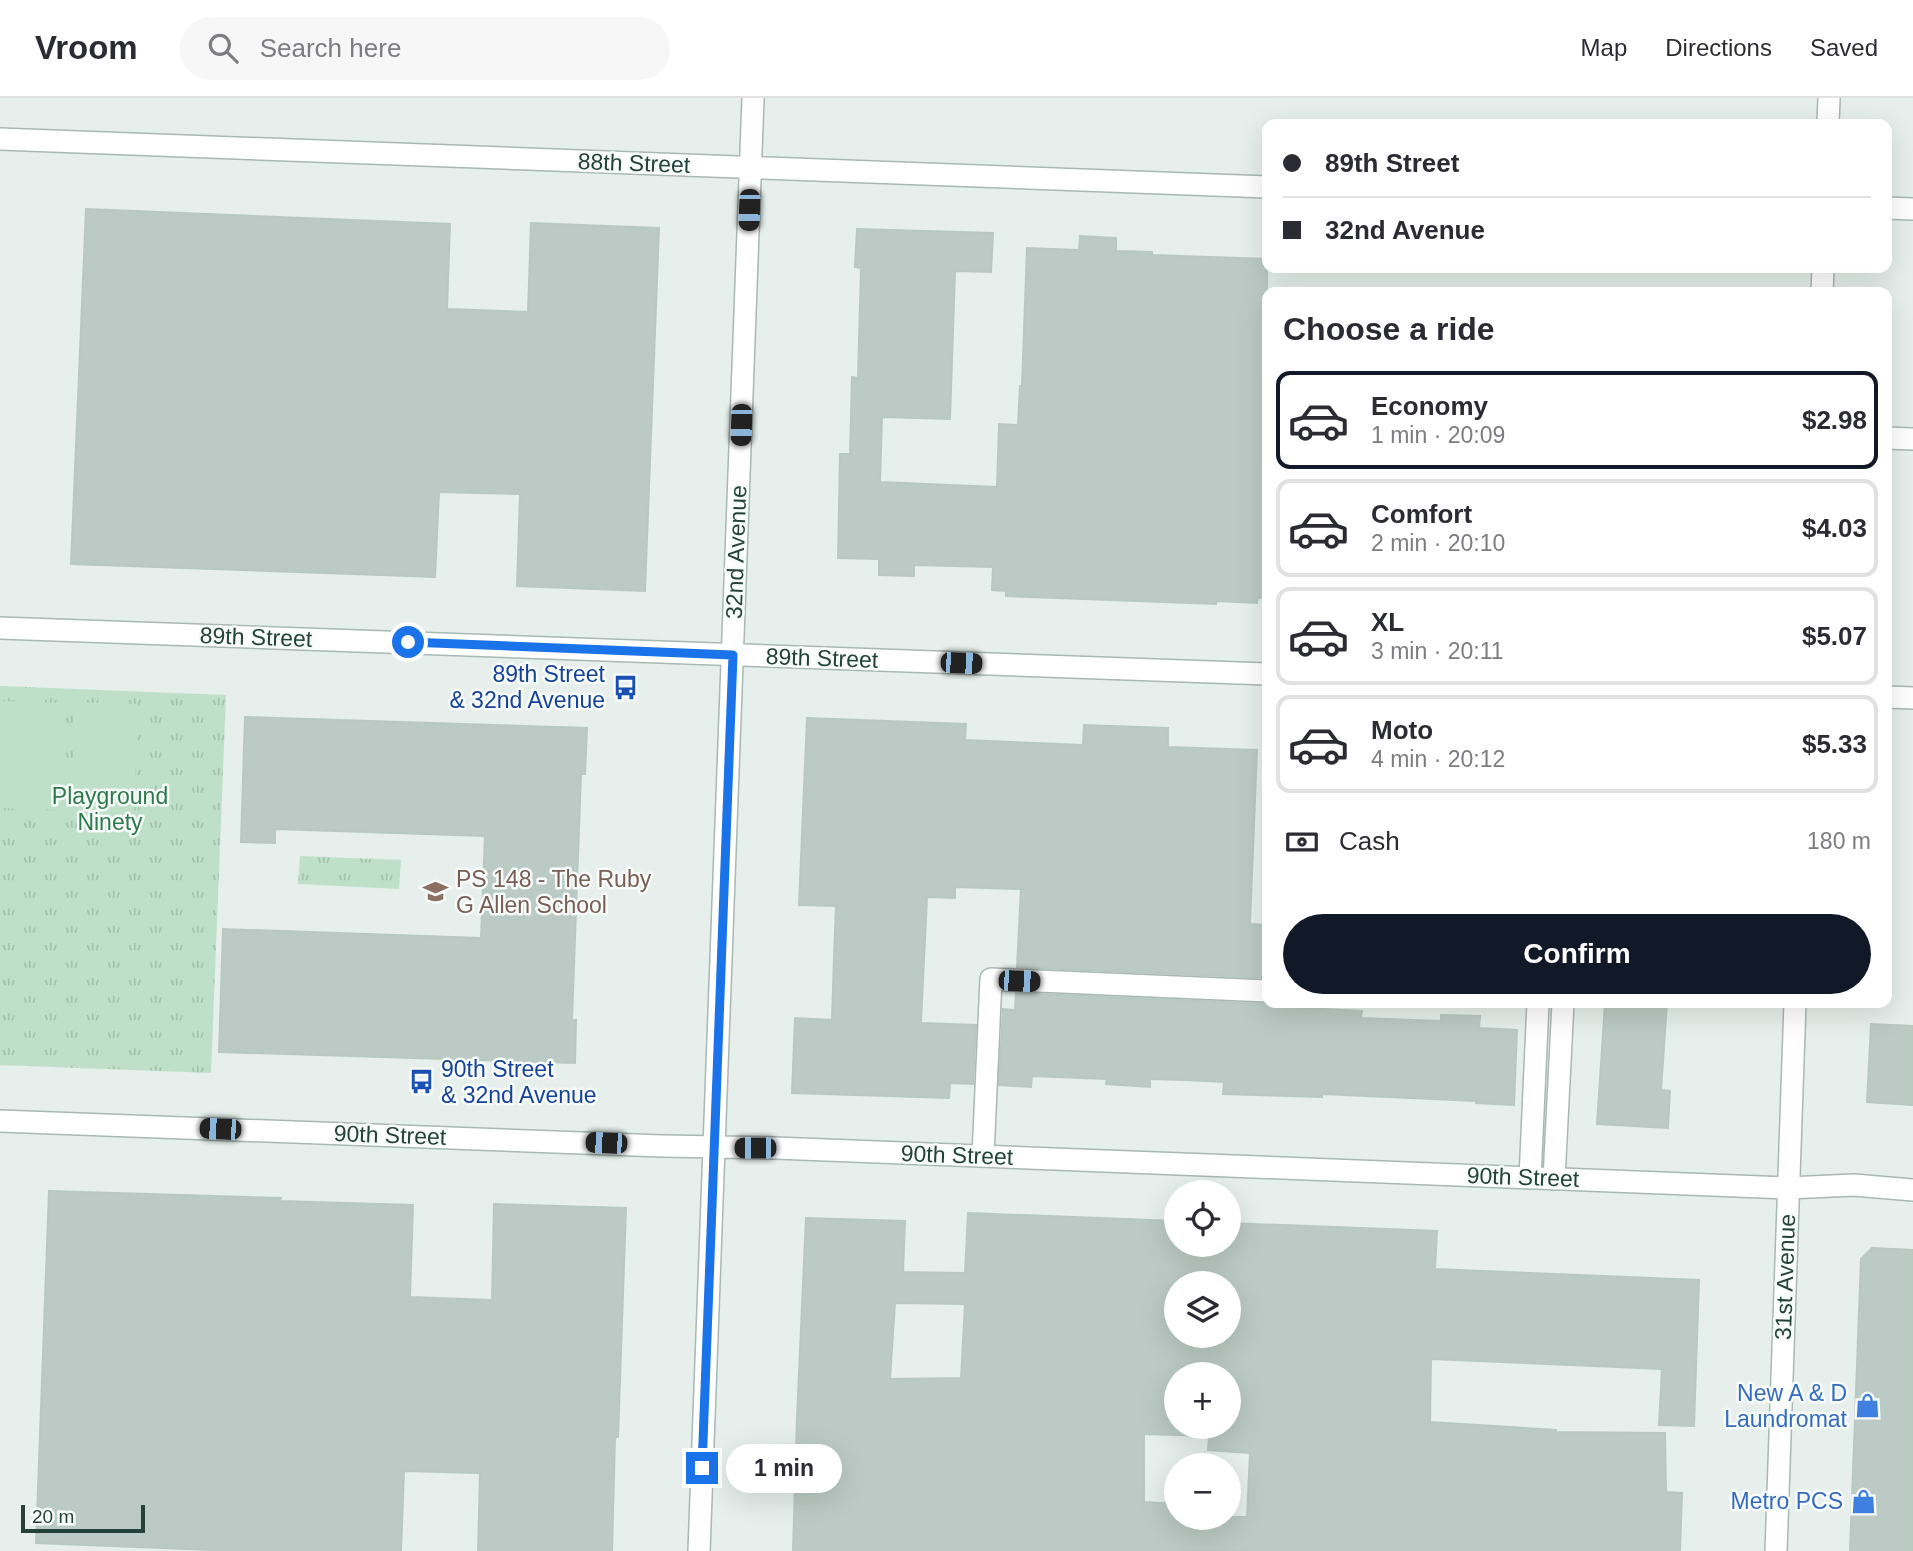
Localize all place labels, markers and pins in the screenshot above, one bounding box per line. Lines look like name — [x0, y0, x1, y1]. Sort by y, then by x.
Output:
place label: 89th Street & 32nd Avenue — [449, 661, 606, 713]
bus stop icon: 89th Street & 32nd Avenue — [611, 673, 639, 701]
place label: PS 148 - The Ruby G Allen School — [456, 866, 652, 918]
school or university icon: PS 148 - The Ruby G Allen School — [422, 878, 450, 906]
place label: 90th Street & 32nd Avenue — [441, 1056, 597, 1108]
bus stop icon: 90th Street & 32nd Avenue — [407, 1068, 435, 1096]
place label: New A & D Laundromat — [1724, 1380, 1848, 1432]
shop icon: New A & D Laundromat — [1853, 1392, 1881, 1420]
shop icon: Metro PCS — [1849, 1487, 1877, 1515]
place label: Metro PCS — [1731, 1488, 1843, 1514]

